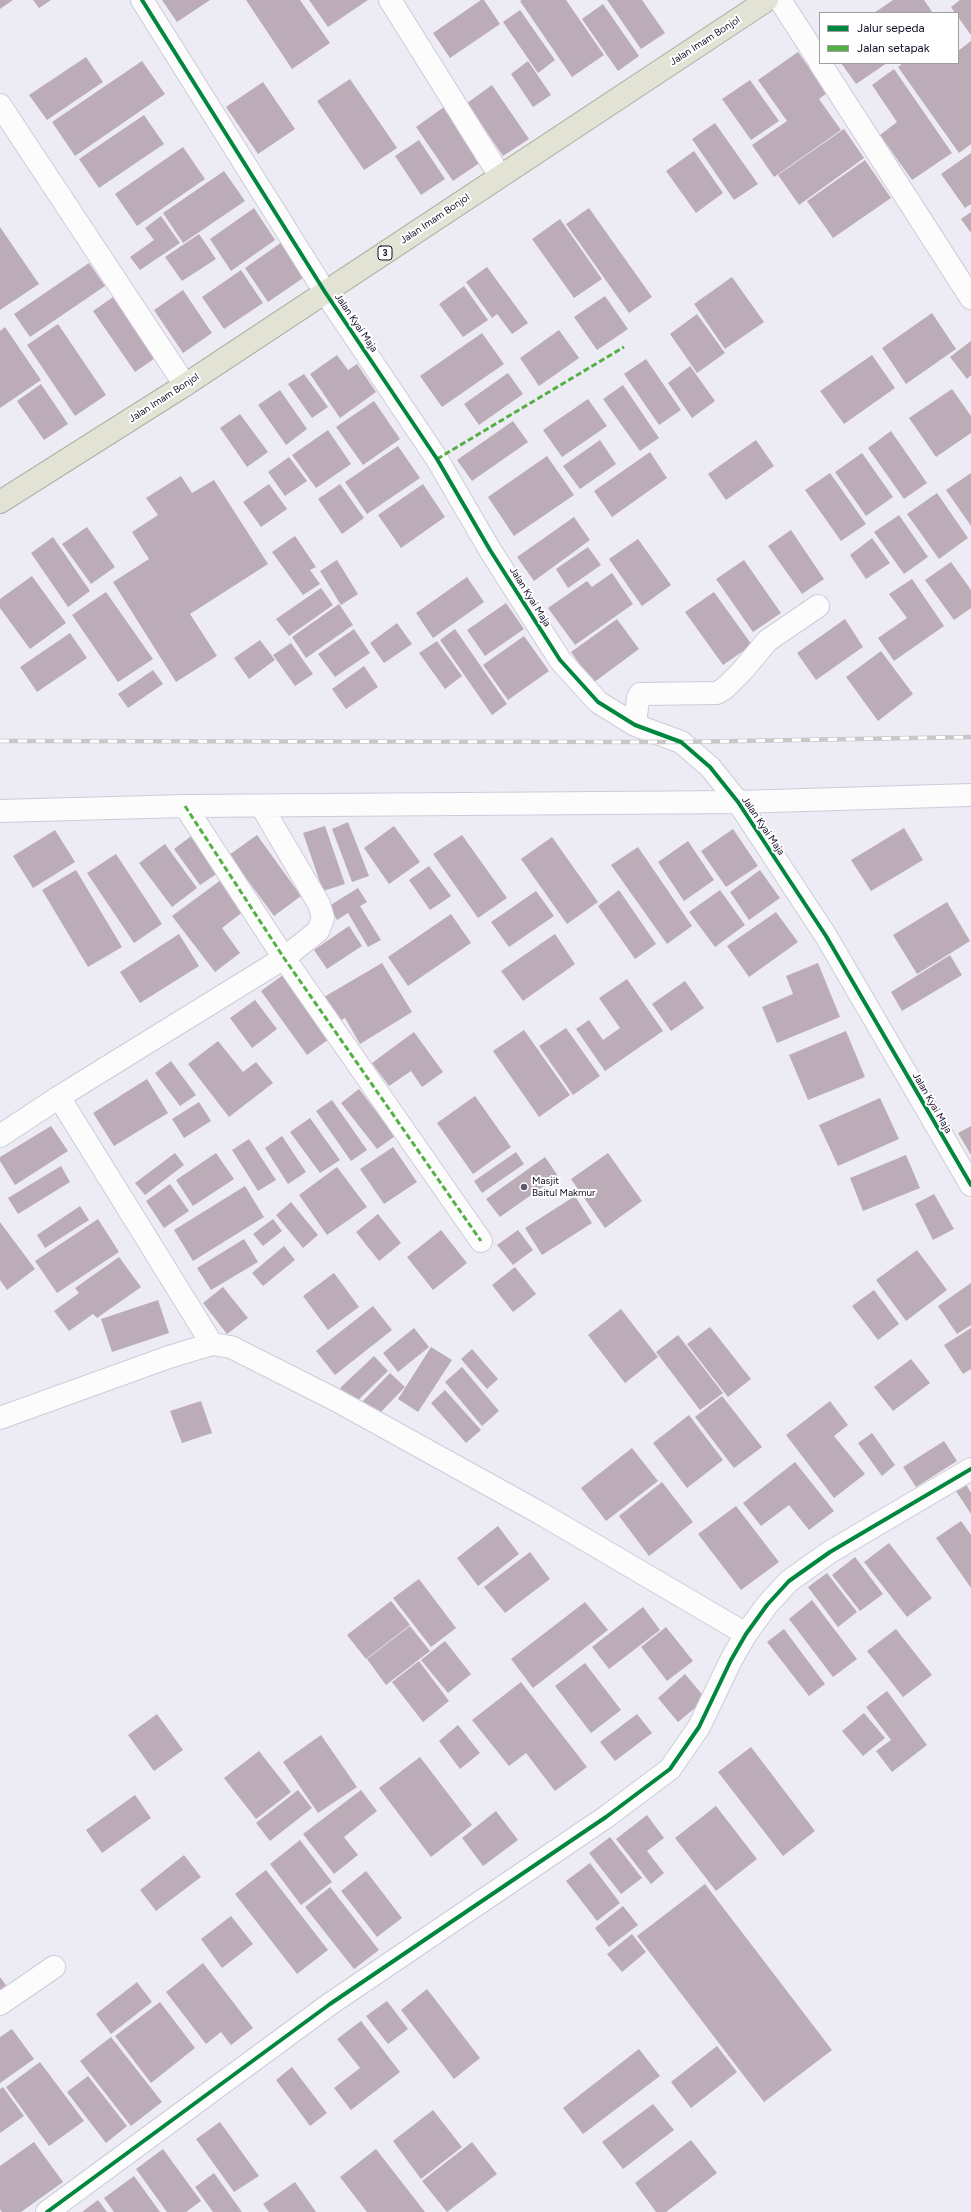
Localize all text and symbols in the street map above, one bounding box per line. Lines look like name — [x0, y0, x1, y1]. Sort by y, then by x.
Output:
legend — [819, 12, 959, 64]
street label: Jalan Imam Bonjol — [668, 14, 742, 68]
text: Jalur sepeda — [857, 21, 925, 35]
text: Jalan setapak — [857, 41, 930, 55]
street label: Jalan Imam Bonjol — [398, 191, 472, 247]
road number: 3 — [378, 246, 392, 260]
street label: Jalan Kyai Maja — [332, 291, 380, 355]
street label: Jalan Imam Bonjol — [127, 371, 201, 425]
street label: Jalan Kyai Maja — [507, 565, 553, 629]
street label: Jalan Kyai Maja — [739, 794, 787, 858]
street label: Jalan Kyai Maja — [910, 1071, 954, 1135]
place label: Masjit Baitul Makmur — [532, 1175, 595, 1198]
marker: Masjit Baitul Makmur — [519, 1182, 529, 1192]

